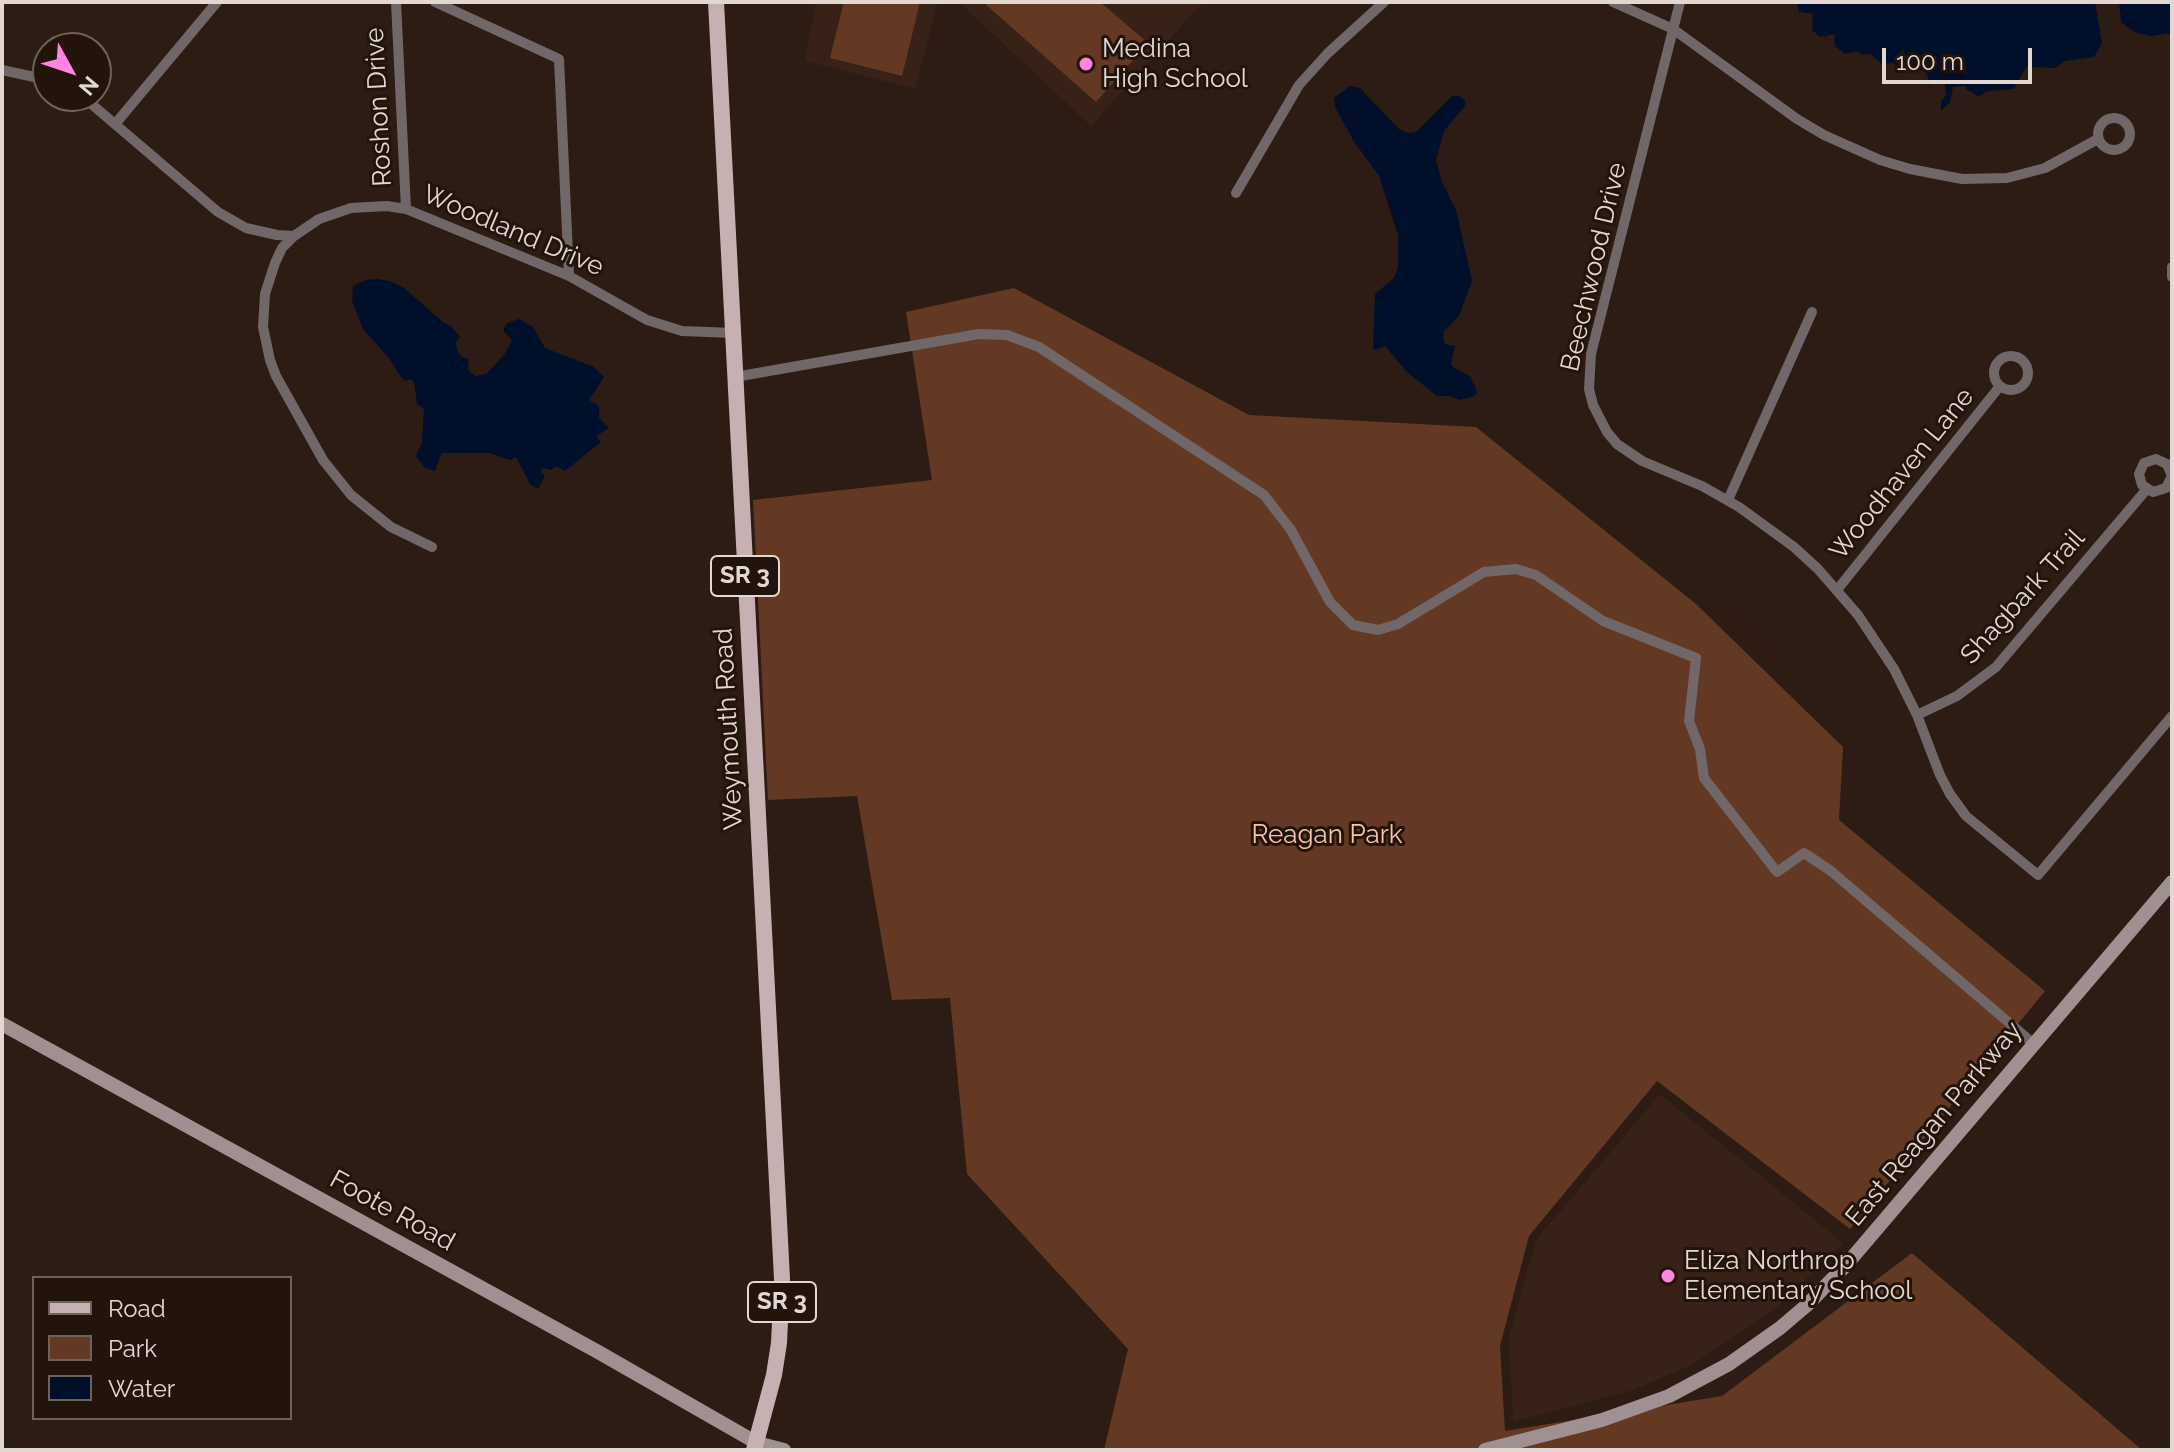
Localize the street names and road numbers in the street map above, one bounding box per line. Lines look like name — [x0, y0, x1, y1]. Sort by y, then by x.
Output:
street label: Roshon Drive — [359, 27, 399, 187]
street label: Beechwood Drive — [1555, 160, 1633, 374]
street label: Woodland Drive — [418, 179, 608, 283]
street label: Woodhaven Lane — [1823, 382, 1981, 566]
street label: Shagbark Trail — [1954, 523, 2092, 671]
road number: SR 3 — [711, 556, 779, 596]
street label: Weymouth Road — [708, 627, 750, 831]
street label: East Reagan Parkway — [1839, 1015, 2029, 1233]
street label: Foote Road — [324, 1164, 460, 1258]
road number: SR 3 — [748, 1282, 816, 1322]

